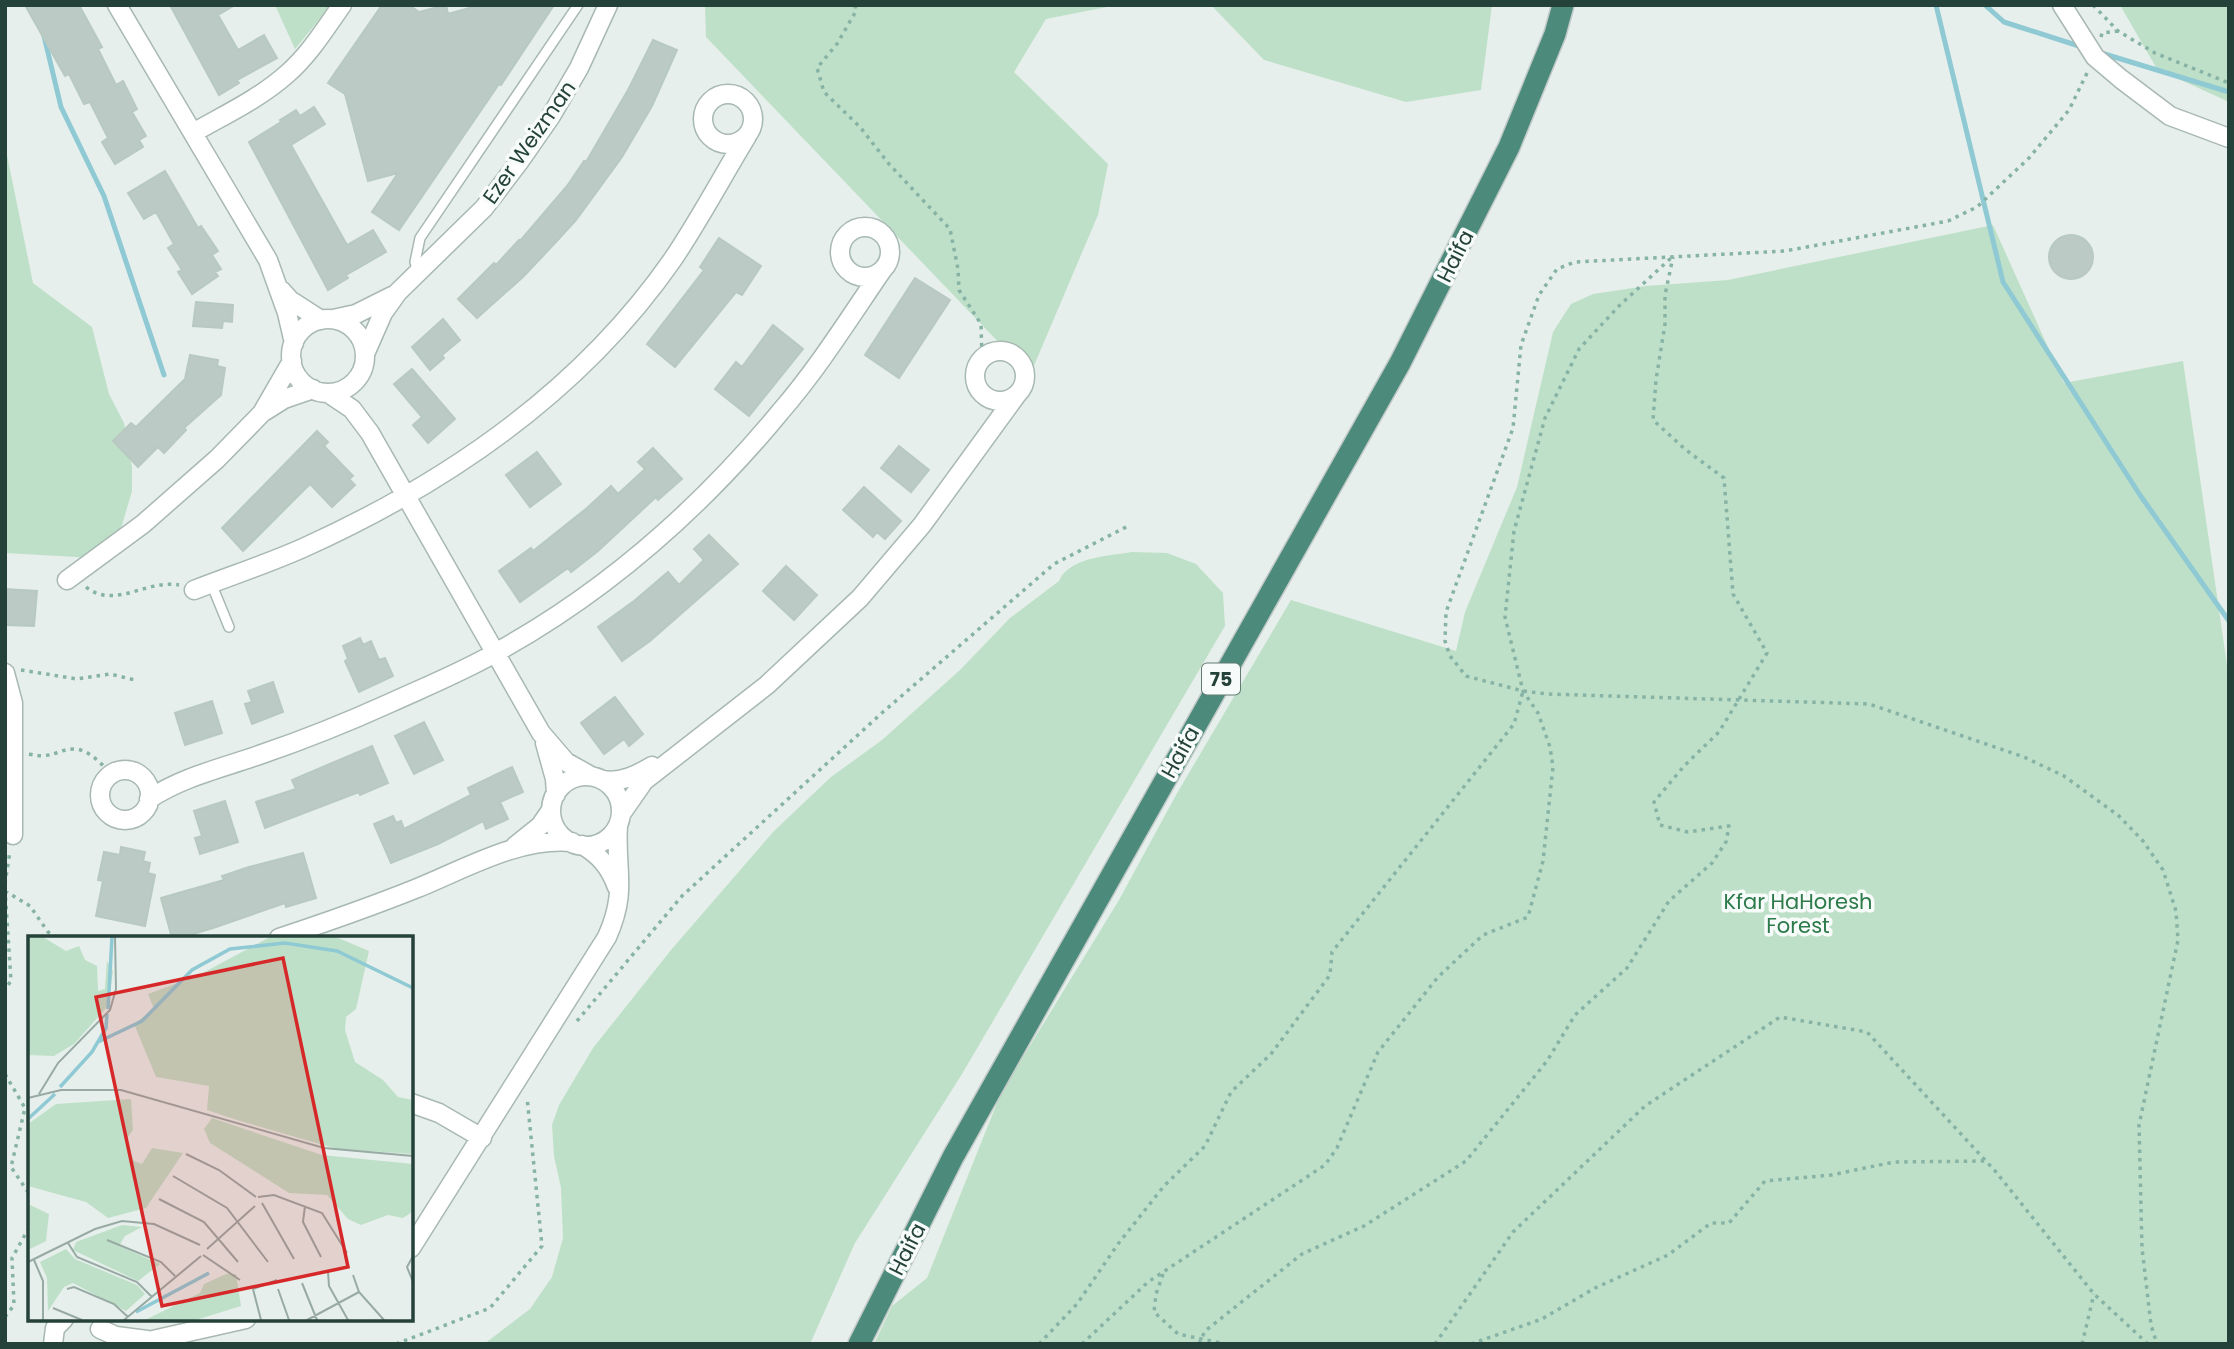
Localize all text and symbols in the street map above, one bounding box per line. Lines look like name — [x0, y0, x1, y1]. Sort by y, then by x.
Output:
street label: Ezer Weizman — [476, 75, 582, 209]
street label: Haifa — [1430, 225, 1480, 287]
road number: 75 — [1202, 664, 1240, 694]
street label: Haifa — [1154, 721, 1206, 783]
park label: Kfar HaHoresh Forest — [1723, 887, 1873, 940]
inset map — [28, 936, 413, 1321]
street label: Haifa — [882, 1218, 932, 1280]

